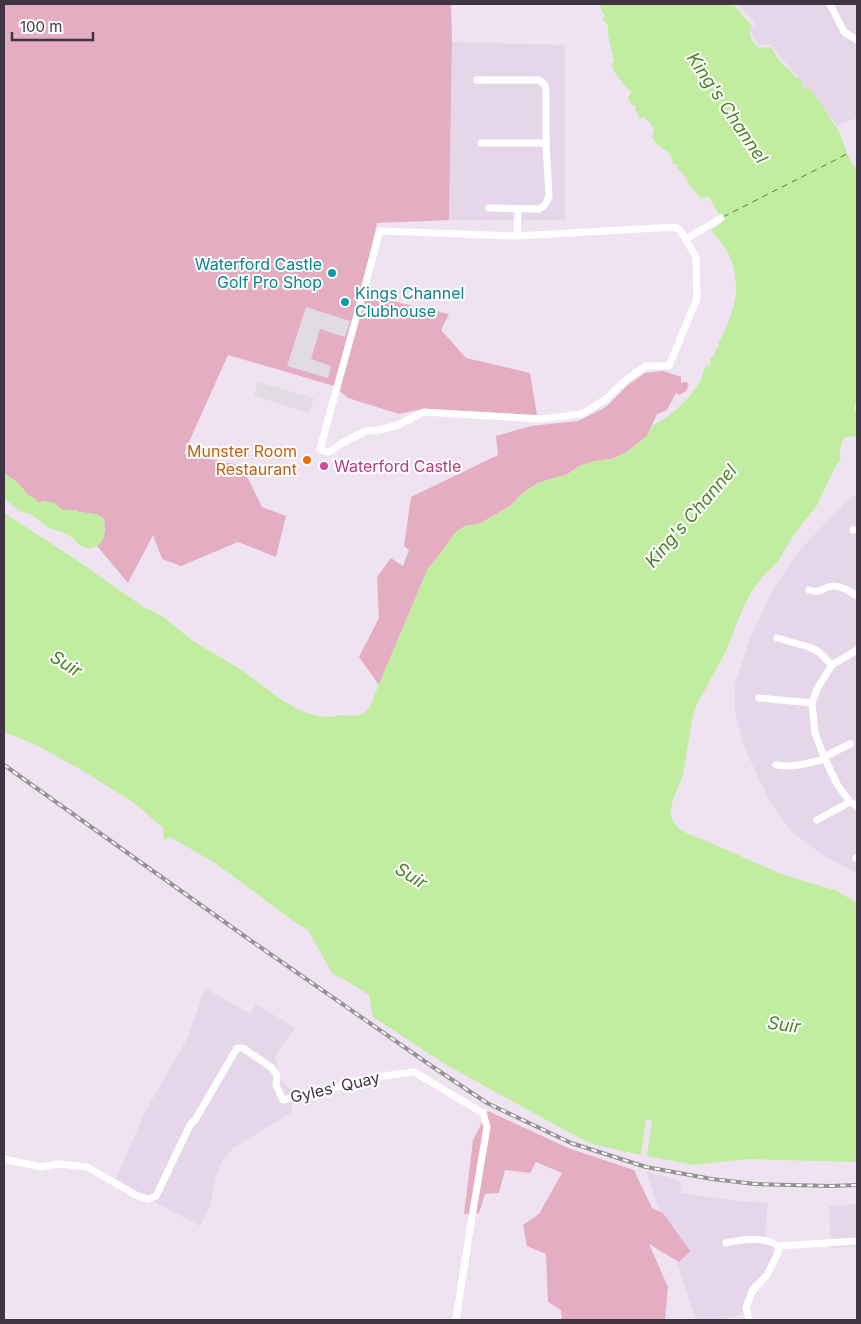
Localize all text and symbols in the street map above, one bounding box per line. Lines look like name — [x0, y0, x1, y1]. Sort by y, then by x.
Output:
scale bar — [12, 10, 94, 42]
text: 100 m — [20, 17, 62, 36]
water label: King's Channel — [683, 48, 773, 168]
place label: Waterford Castle Golf Pro Shop — [195, 254, 322, 292]
marker: Waterford Castle Golf Pro Shop — [326, 267, 338, 279]
place label: Kings Channel Clubhouse — [355, 283, 464, 321]
marker: Kings Channel Clubhouse — [339, 296, 351, 308]
place label: Munster Room Restaurant — [187, 441, 297, 479]
marker: Munster Room Restaurant — [301, 454, 313, 466]
place label: Waterford Castle — [334, 456, 461, 476]
marker: Waterford Castle — [318, 460, 330, 472]
water label: King's Channel — [640, 460, 741, 571]
water label: Suir — [47, 646, 87, 682]
water label: Suir — [392, 858, 432, 894]
water label: Suir — [766, 1012, 803, 1037]
street label: Gyles' Quay — [288, 1067, 382, 1107]

